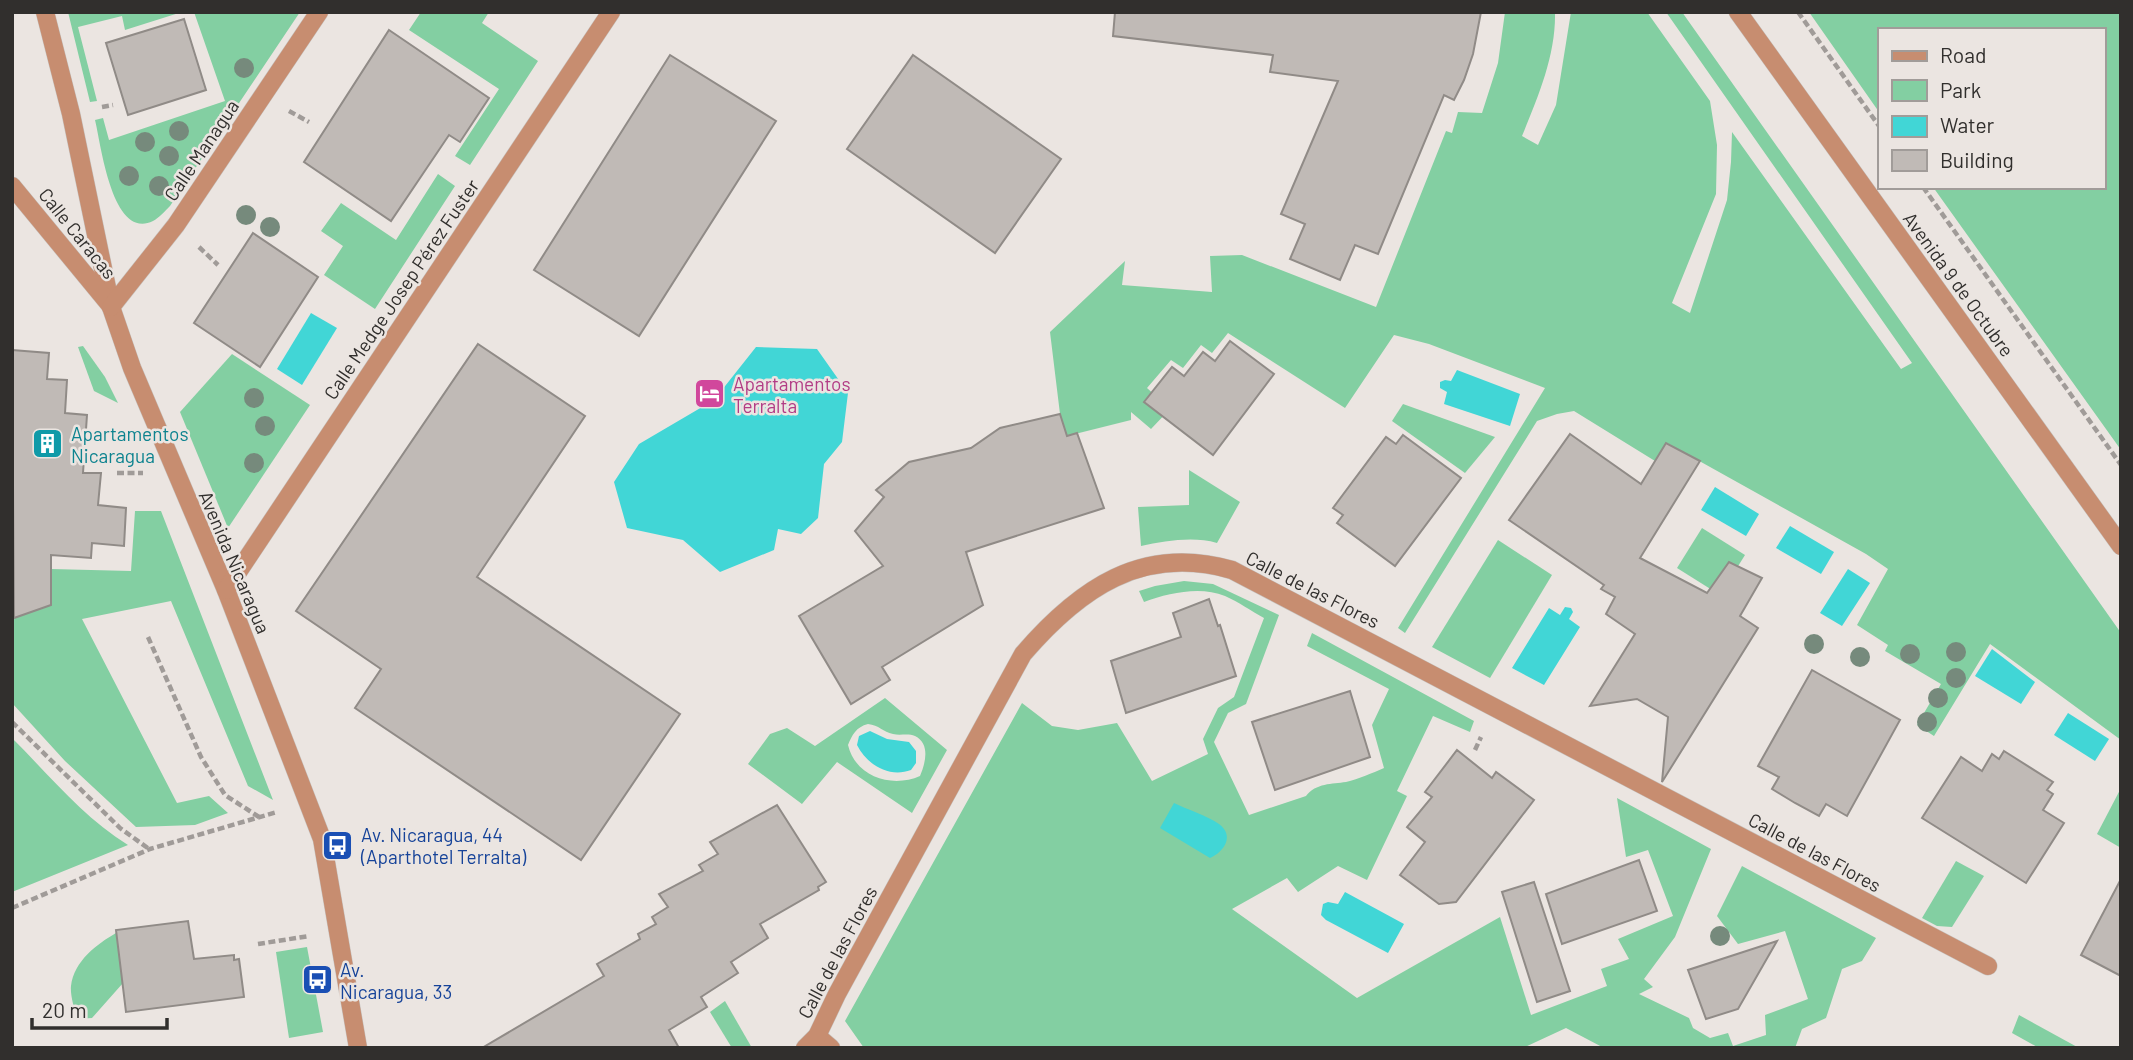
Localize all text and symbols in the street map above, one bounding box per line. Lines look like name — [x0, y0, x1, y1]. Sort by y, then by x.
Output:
legend — [1878, 28, 2105, 189]
text: Road — [1940, 42, 1986, 67]
text: Park — [1940, 77, 1981, 102]
street label: Calle Managua — [159, 95, 243, 205]
text: Water — [1940, 112, 1995, 137]
text: Building — [1940, 147, 2014, 172]
street label: Calle Medge Josep Pérez Fuster — [319, 175, 483, 403]
street label: Calle Caracas — [34, 183, 122, 283]
street label: Avenida 9 de Octubre — [1899, 207, 2019, 361]
place label: Apartamentos Terralta — [733, 372, 851, 417]
hotel icon: Apartamentos Terralta — [693, 377, 727, 411]
place label: Apartamentos Nicaragua — [71, 422, 189, 467]
building icon: Apartamentos Nicaragua — [31, 427, 65, 461]
street label: Avenida Nicaragua — [195, 487, 275, 637]
street label: Calle de las Flores — [1242, 545, 1384, 633]
street label: Calle de las Flores — [1745, 807, 1885, 897]
place label: Av. Nicaragua, 44 (Aparthotel Terralta) — [360, 823, 527, 868]
bus stop icon: Av. Nicaragua, 44 (Aparthotel Terralta) — [321, 828, 355, 862]
street label: Calle de las Flores — [792, 882, 882, 1022]
place label: Av. Nicaragua, 33 — [340, 958, 452, 1003]
bus stop icon: Av. Nicaragua, 33 — [300, 963, 334, 997]
scale bar — [32, 986, 166, 1030]
text: 20 m — [42, 997, 87, 1022]

